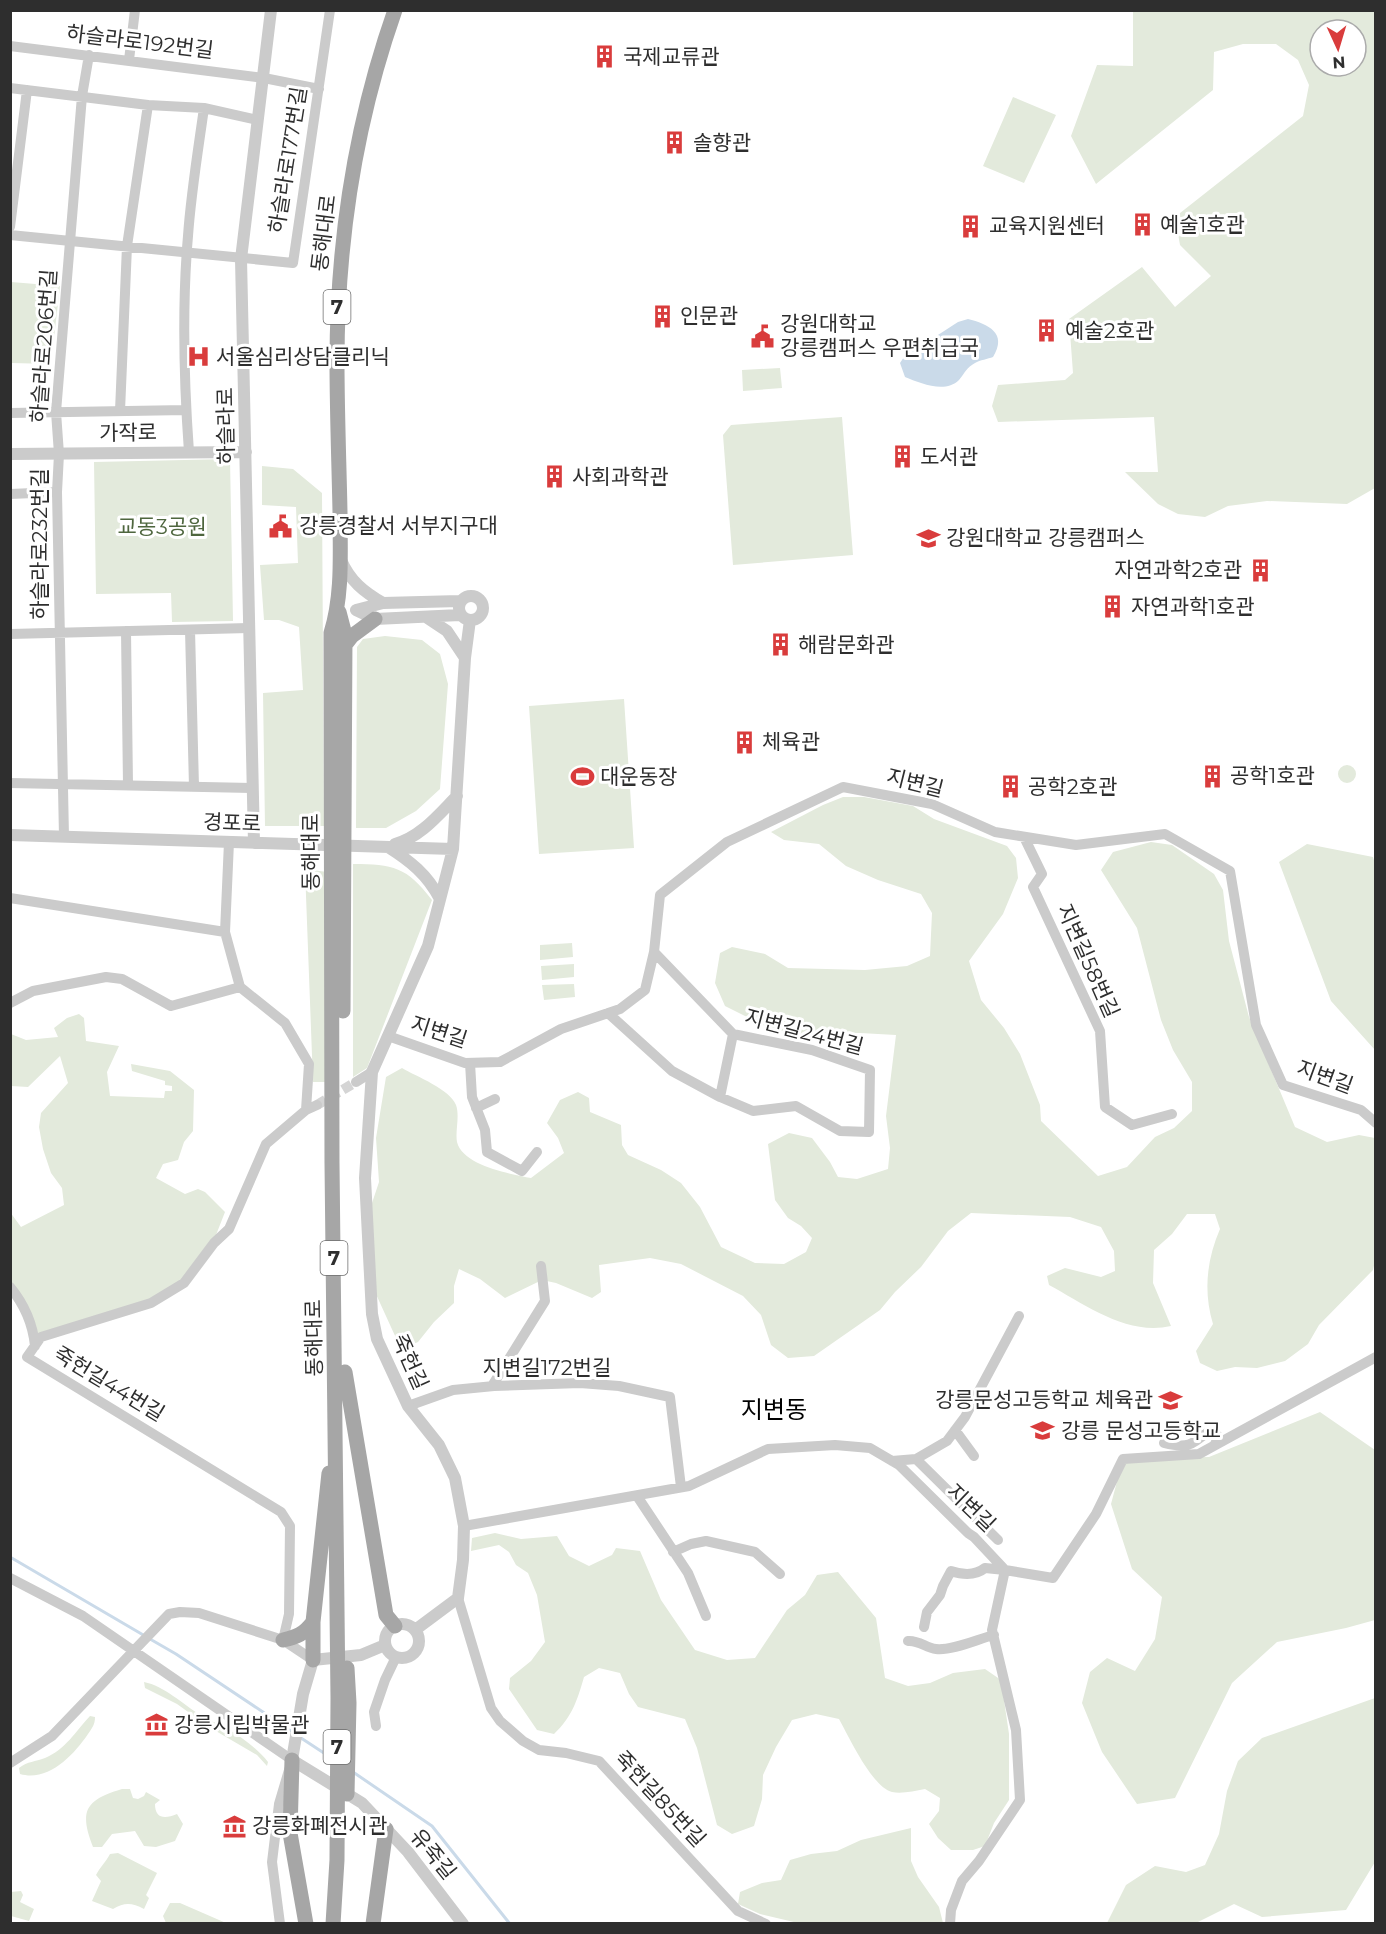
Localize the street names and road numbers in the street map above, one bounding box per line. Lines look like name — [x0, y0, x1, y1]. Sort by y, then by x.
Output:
street label: 하슬라로192번길 — [65, 20, 215, 63]
street label: 하슬라로177번길 — [264, 85, 311, 235]
street label: 동해대로 — [306, 193, 341, 273]
street label: 하슬라로206번길 — [26, 268, 61, 424]
road number: 7 — [324, 290, 350, 324]
street label: 하슬라로 — [212, 387, 239, 465]
street label: 가작로 — [99, 419, 157, 446]
street label: 하슬라로232번길 — [27, 468, 52, 620]
street label: 지변길 — [884, 763, 946, 802]
street label: 경포로 — [203, 809, 261, 836]
street label: 동해대로 — [298, 813, 323, 891]
street label: 지변길58번길 — [1052, 900, 1125, 1022]
street label: 지변길24번길 — [742, 1004, 866, 1059]
street label: 지변길 — [408, 1011, 471, 1052]
street label: 지변길 — [1294, 1055, 1357, 1098]
road number: 7 — [320, 1241, 348, 1275]
street label: 동해대로 — [300, 1299, 327, 1377]
street label: 죽헌길 — [387, 1330, 434, 1393]
street label: 죽헌길44번길 — [50, 1341, 169, 1426]
street label: 지변길172번길 — [483, 1355, 611, 1380]
street label: 지변길 — [942, 1479, 1001, 1537]
road number: 7 — [324, 1730, 350, 1764]
street label: 죽헌길85번길 — [610, 1746, 711, 1852]
street label: 유죽길 — [405, 1823, 461, 1884]

